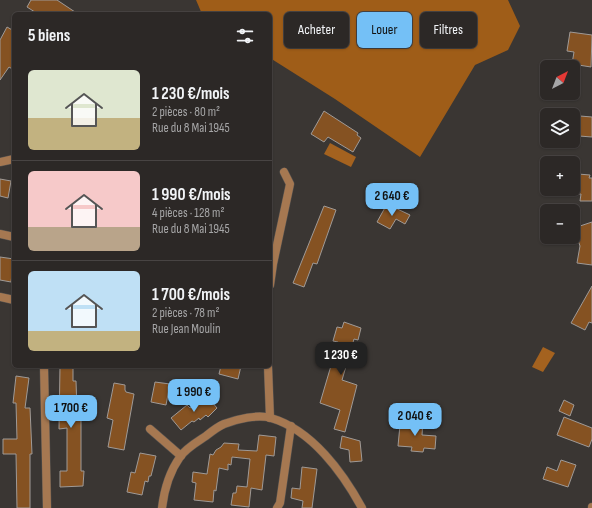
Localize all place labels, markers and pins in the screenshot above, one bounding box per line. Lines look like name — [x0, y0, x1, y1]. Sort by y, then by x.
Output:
pin: 2 640 € — [355, 183, 429, 217]
pin: 1 230 € — [304, 342, 378, 376]
pin: 1 990 € — [157, 379, 231, 413]
pin: 1 700 € — [34, 395, 108, 429]
pin: 2 040 € — [378, 403, 452, 437]

